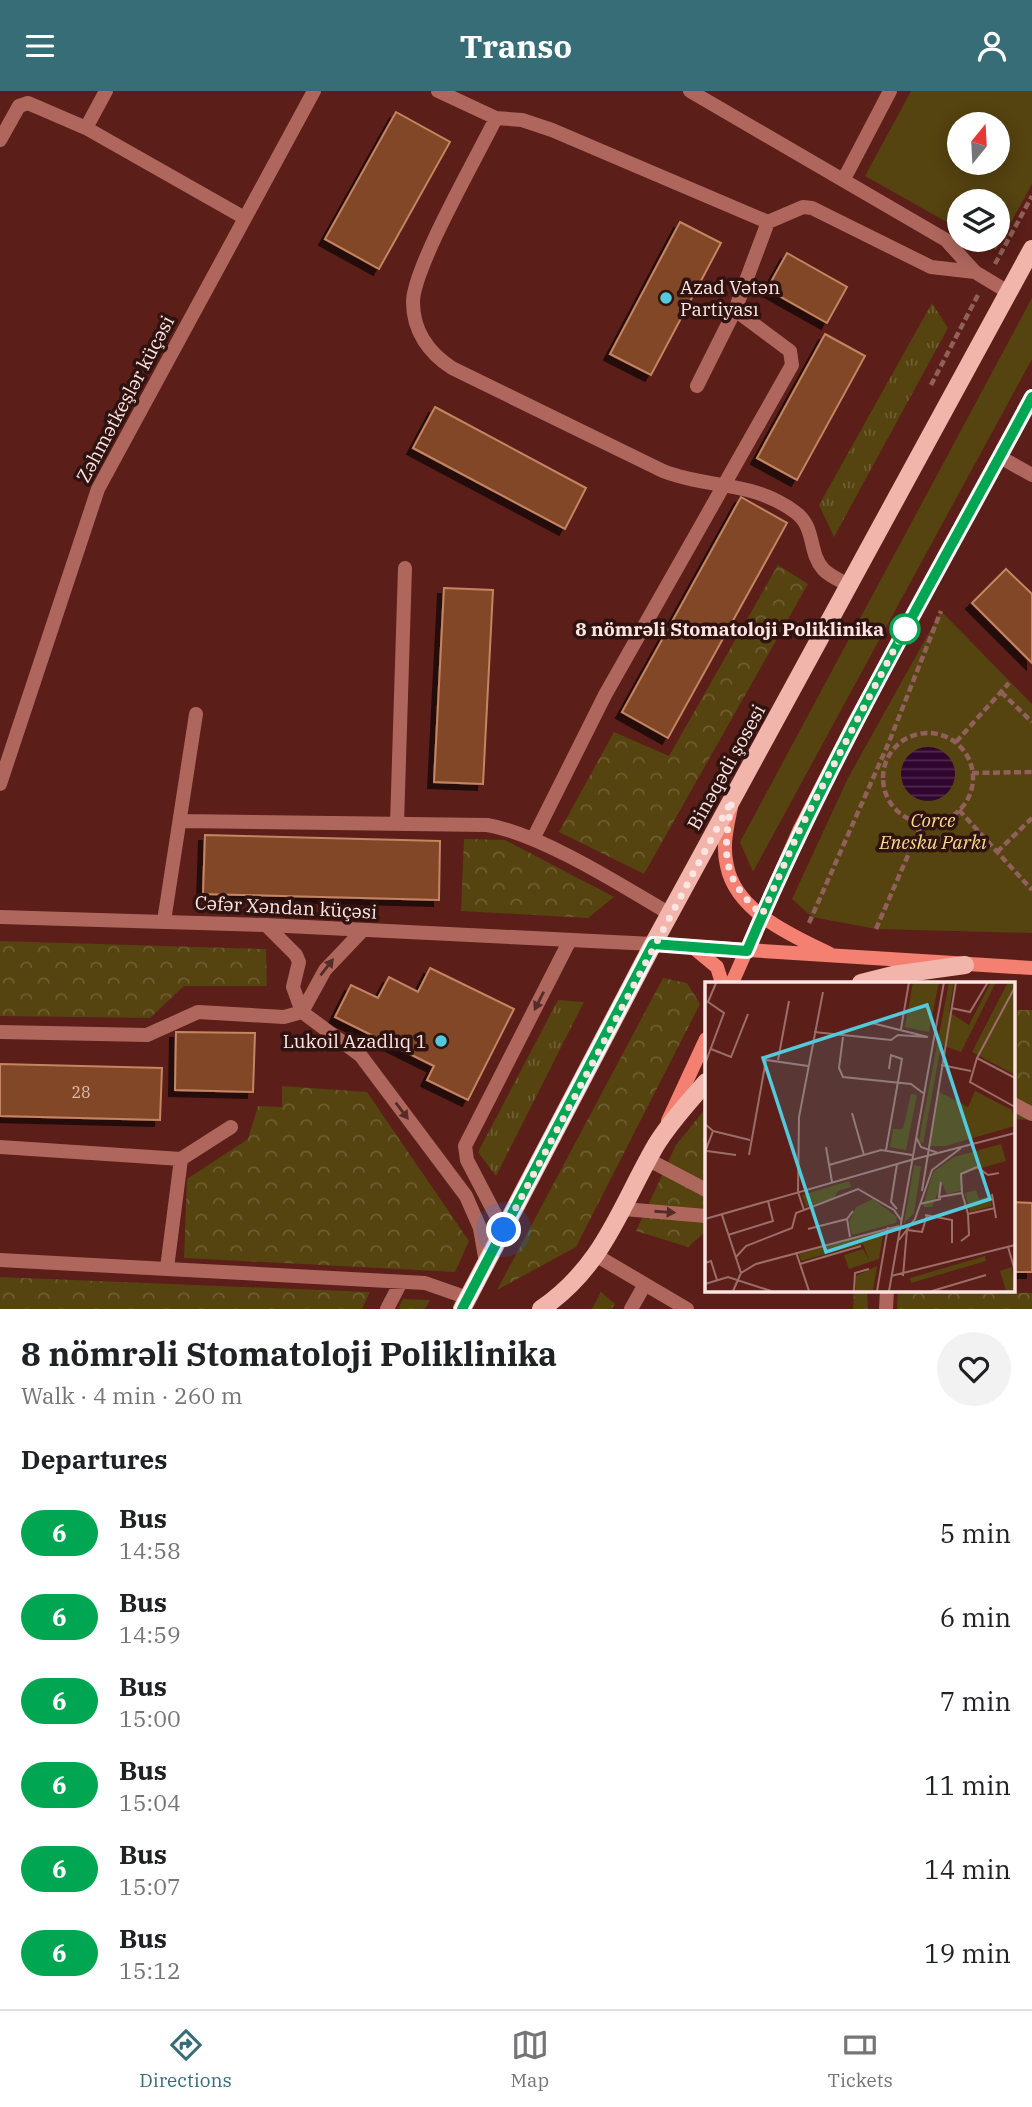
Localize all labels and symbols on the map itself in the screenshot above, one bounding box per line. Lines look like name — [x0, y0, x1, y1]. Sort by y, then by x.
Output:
north arrow — [947, 112, 1010, 175]
place label: Azad Vətən Partiyası — [680, 275, 780, 321]
marker: Azad Vətən Partiyası — [658, 290, 674, 306]
street label: Zəhmətkeşlər küçəsi — [71, 311, 179, 487]
marker: 8 nömrəli Stomatoloji Poliklinika — [890, 614, 920, 644]
place label: 8 nömrəli Stomatoloji Poliklinika — [575, 617, 884, 641]
street label: Binəqədi şosesi — [682, 700, 770, 834]
park label: Corce Enesku Parkı — [878, 808, 987, 854]
street label: Cəfər Xəndan küçəsi — [194, 890, 378, 924]
one-way arrow — [320, 958, 334, 976]
inset map — [705, 982, 1014, 1291]
one-way arrow — [534, 991, 545, 1011]
place label: Lukoil Azadlıq 1 — [283, 1029, 427, 1053]
marker: Lukoil Azadlıq 1 — [433, 1033, 449, 1049]
house number: 28 — [71, 1082, 91, 1102]
one-way arrow — [395, 1101, 409, 1120]
one-way arrow — [654, 1207, 676, 1218]
your location — [486, 1212, 521, 1247]

